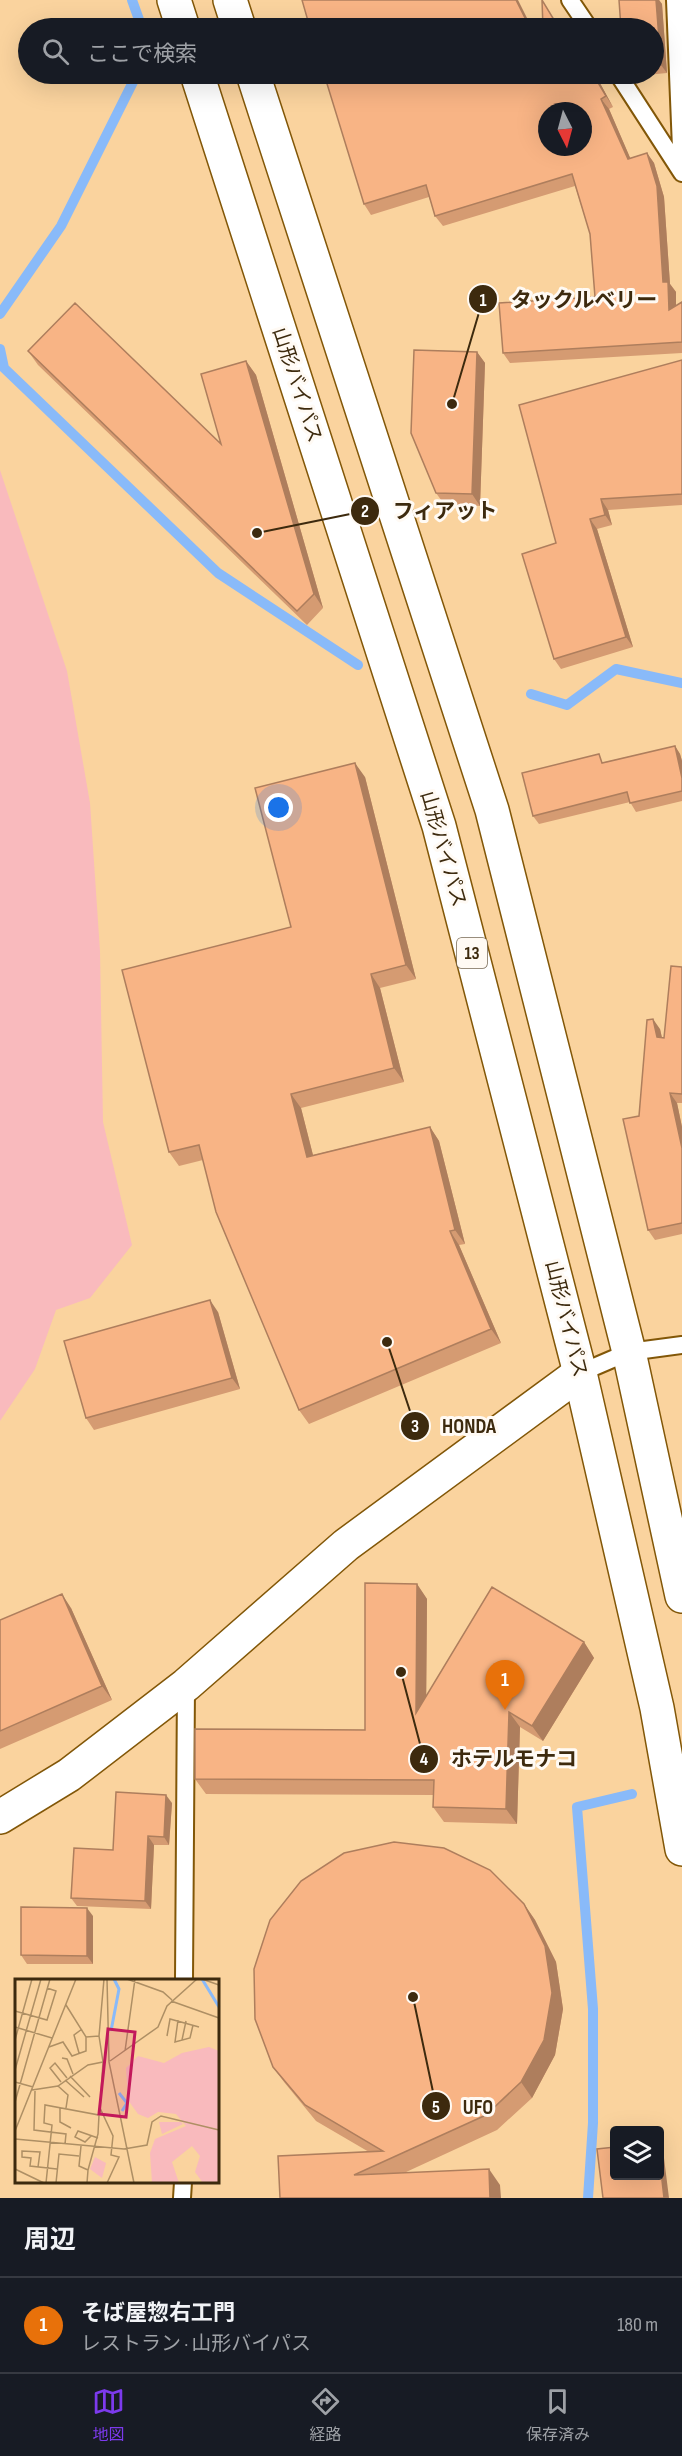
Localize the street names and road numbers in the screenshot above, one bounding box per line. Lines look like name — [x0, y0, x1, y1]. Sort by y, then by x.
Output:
street label: 山形バイパス — [267, 324, 327, 446]
street label: 山形バイパス — [415, 788, 471, 910]
road number: 13 — [457, 938, 487, 968]
street label: 山形バイパス — [540, 1258, 592, 1380]

